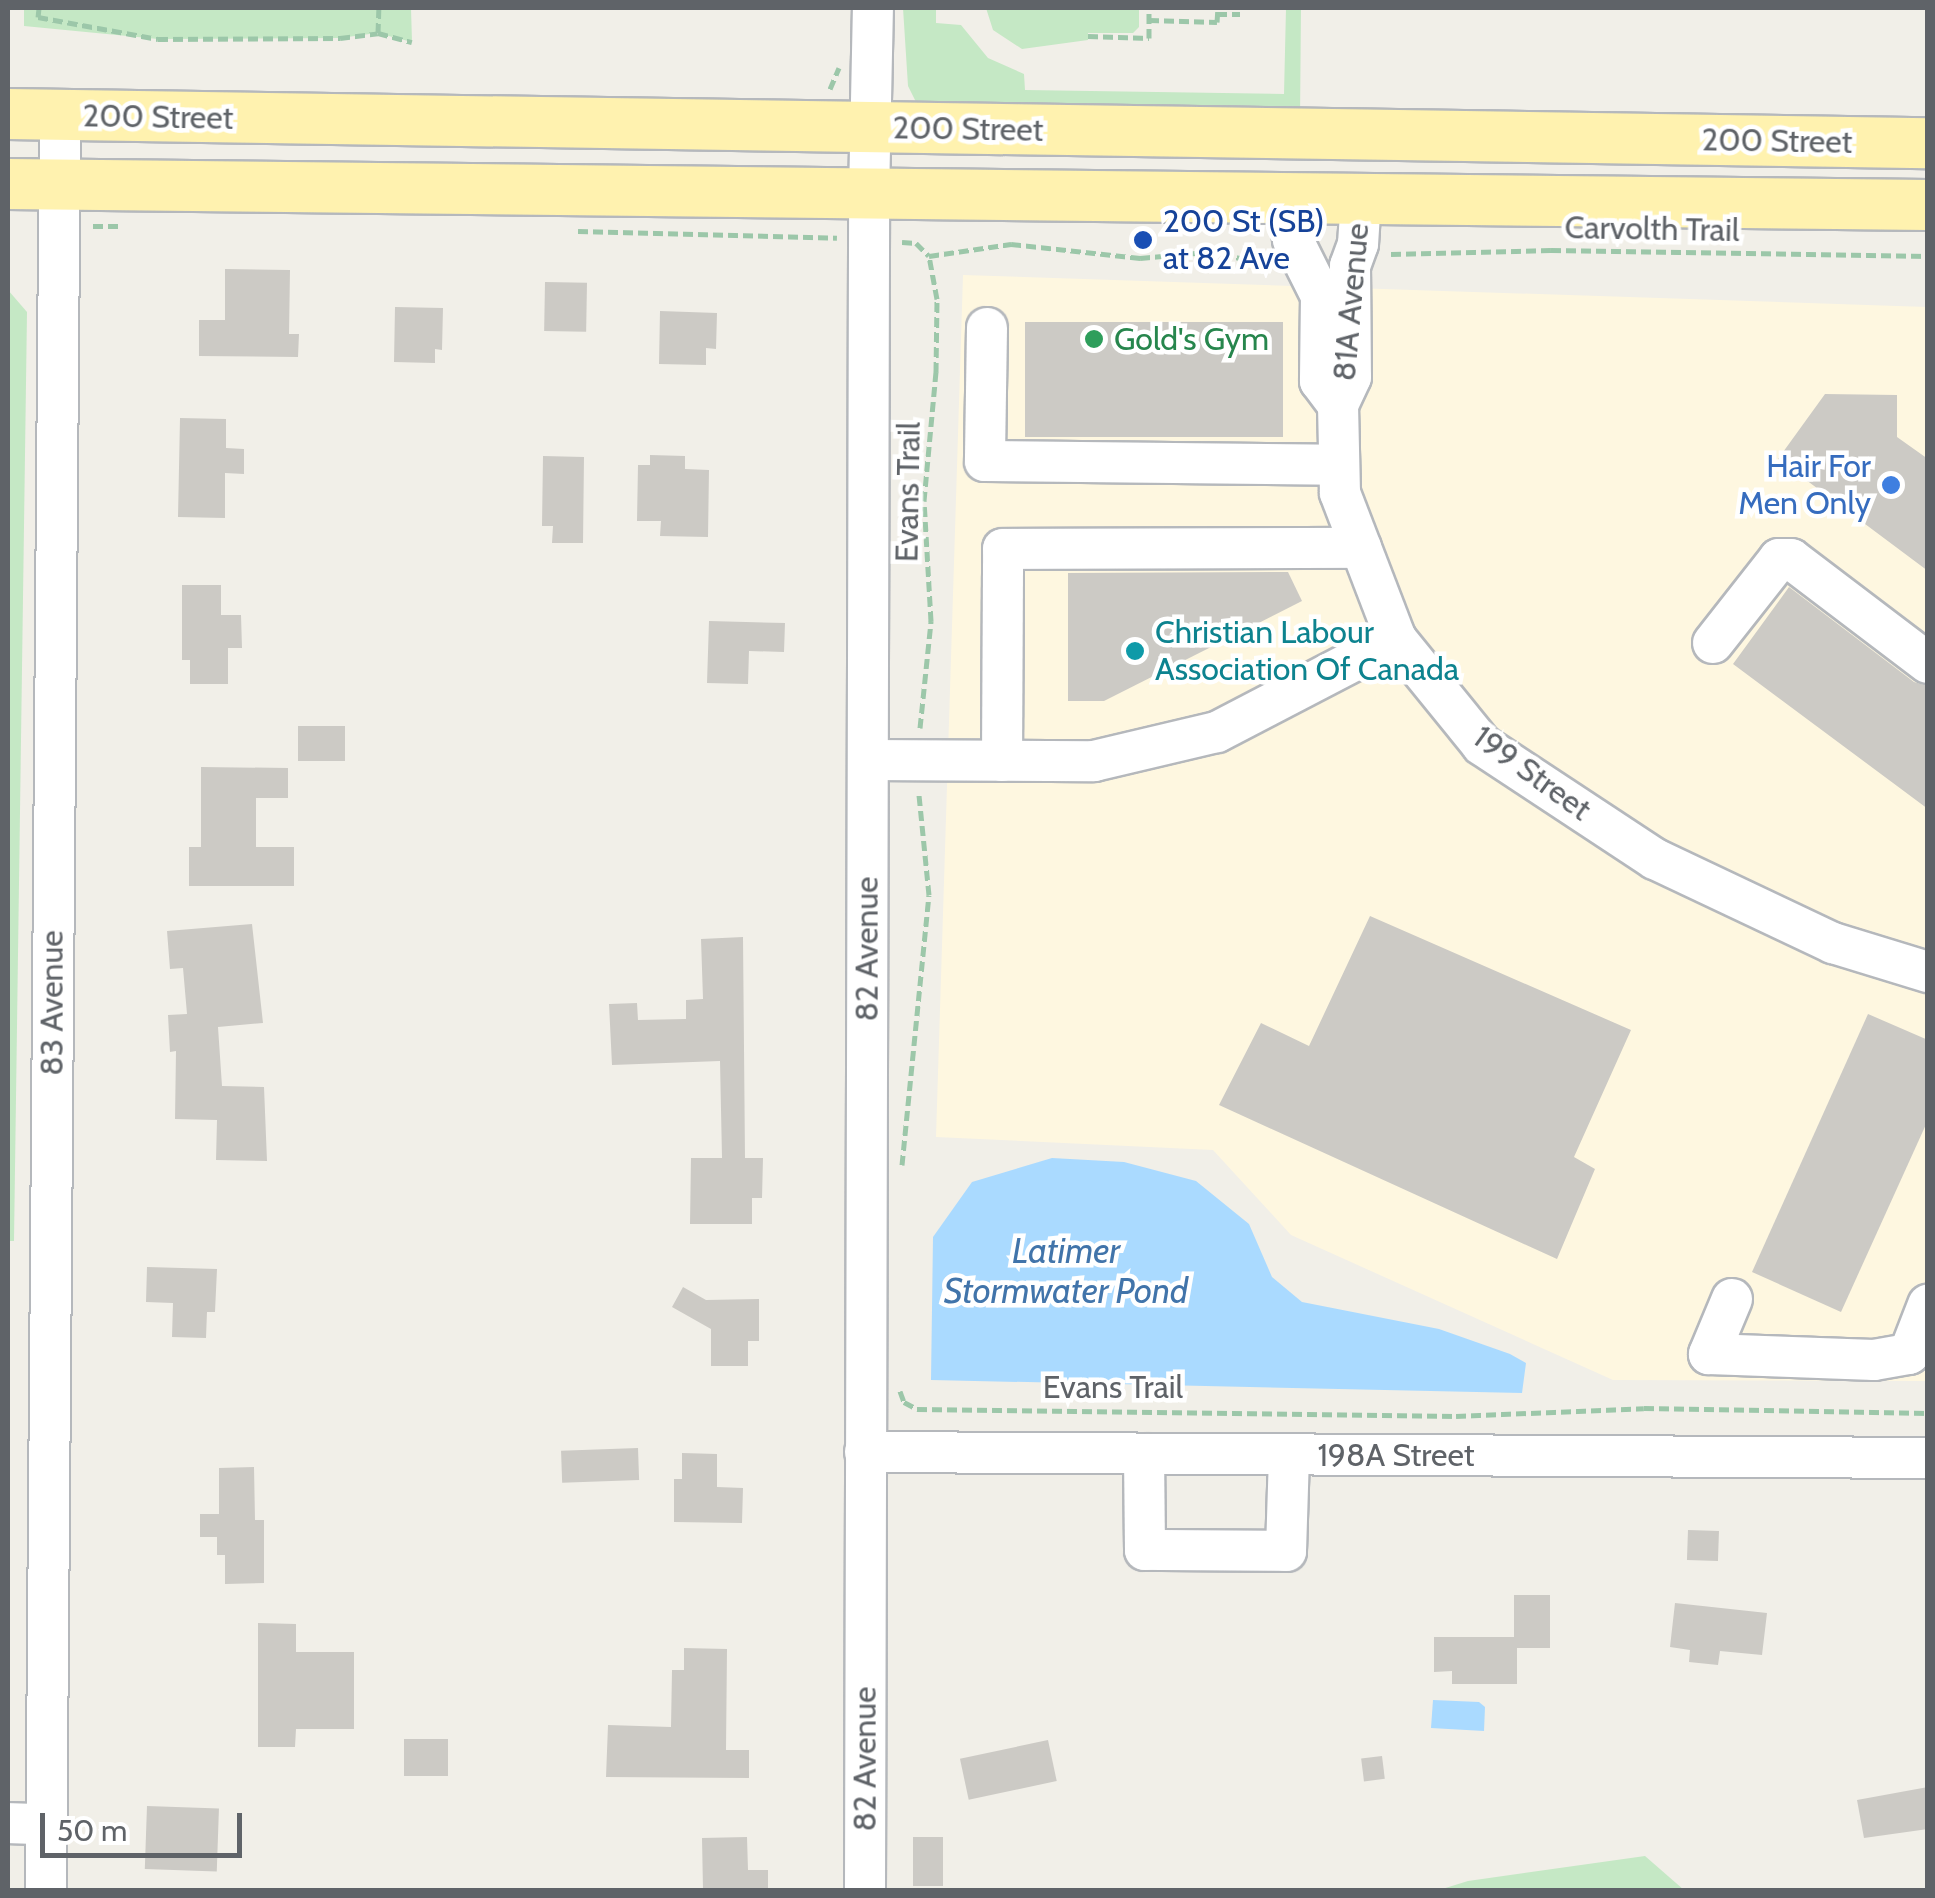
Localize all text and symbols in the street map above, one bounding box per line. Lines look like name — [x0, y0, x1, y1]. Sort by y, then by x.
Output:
street label: 200 Street — [82, 96, 234, 138]
street label: 200 Street — [892, 108, 1044, 150]
street label: 200 Street — [1701, 120, 1853, 162]
place label: 200 St (SB) at 82 Ave — [1163, 203, 1325, 278]
street label: Carvolth Trail — [1564, 208, 1740, 250]
street label: 81A Avenue — [1325, 222, 1377, 382]
marker: 200 St (SB) at 82 Ave — [1132, 229, 1154, 251]
place label: Gold's Gym — [1114, 320, 1269, 358]
marker: Gold's Gym — [1083, 328, 1105, 350]
street label: Evans Trail — [888, 422, 928, 562]
place label: Hair For Men Only — [1738, 448, 1871, 523]
marker: Hair For Men Only — [1880, 474, 1902, 496]
place label: Christian Labour Association Of Canada — [1155, 614, 1459, 689]
marker: Christian Labour Association Of Canada — [1124, 640, 1146, 662]
street label: 199 Street — [1466, 717, 1598, 829]
street label: 82 Avenue — [848, 877, 886, 1021]
street label: 83 Avenue — [33, 930, 71, 1076]
water label: Latimer Stormwater Pond — [944, 1230, 1188, 1312]
street label: Evans Trail — [1043, 1368, 1183, 1406]
street label: 198A Street — [1317, 1436, 1475, 1474]
street label: 82 Avenue — [846, 1687, 884, 1831]
scale bar — [45, 1793, 248, 1855]
text: 50 m — [57, 1812, 127, 1849]

